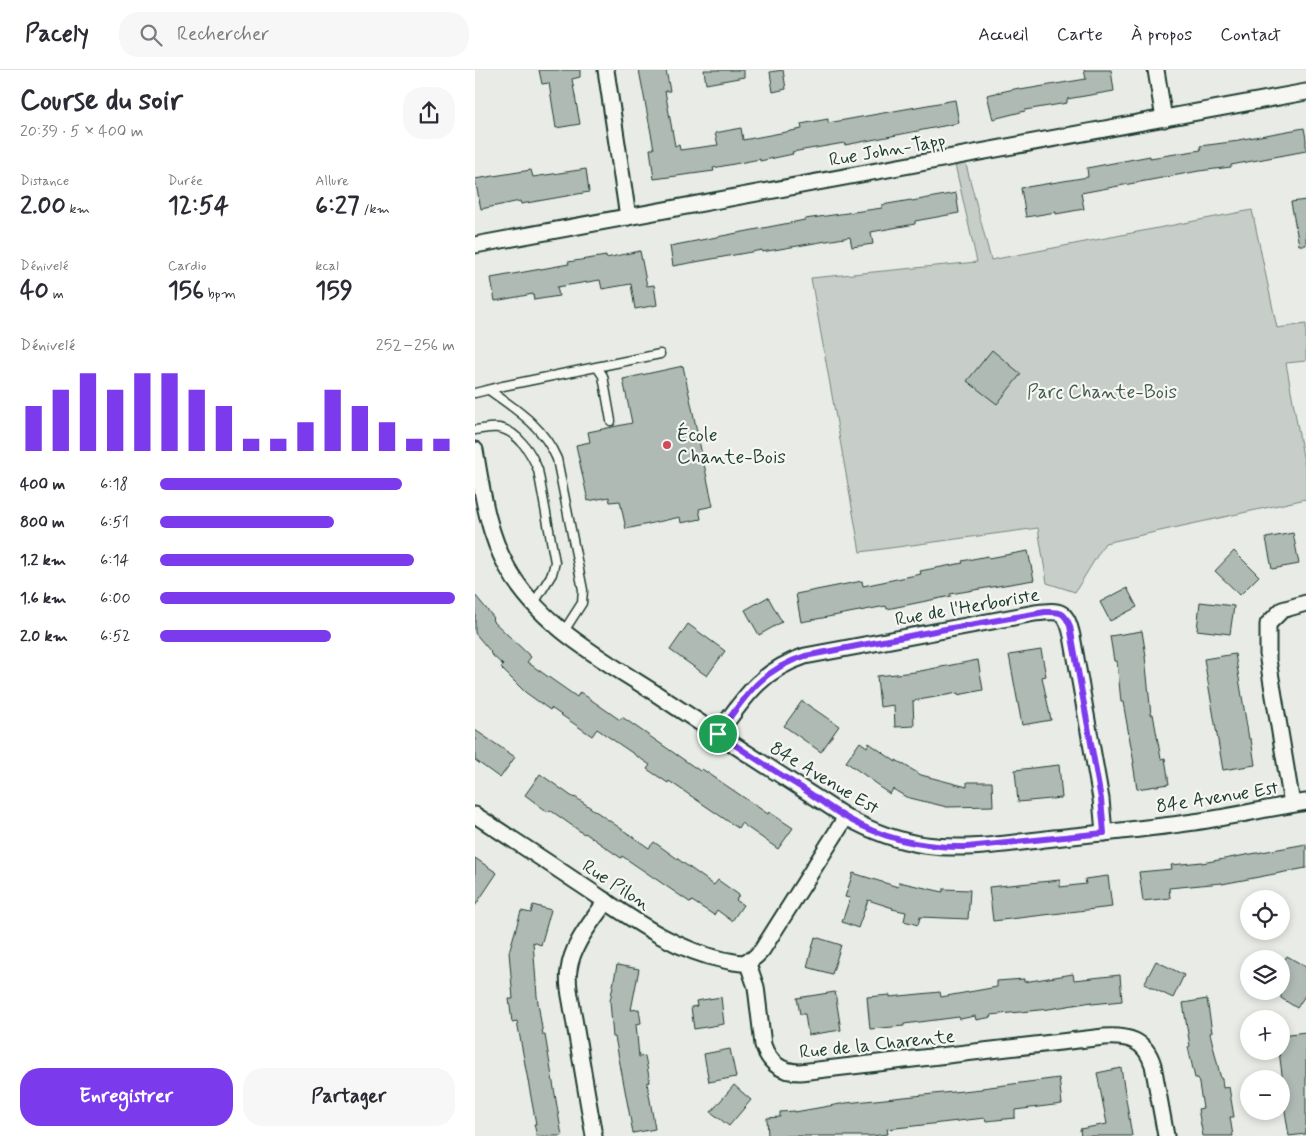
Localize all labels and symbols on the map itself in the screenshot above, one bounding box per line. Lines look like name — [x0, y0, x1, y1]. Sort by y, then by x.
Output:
street label: Rue John-Tapp — [827, 128, 947, 173]
park label: Parc Chante-Bois — [1027, 380, 1177, 405]
place label: École Chante-Bois — [677, 422, 786, 470]
marker: École Chante-Bois — [661, 439, 673, 451]
street label: Rue de l'Herboriste — [893, 582, 1042, 632]
pin — [697, 713, 739, 755]
street label: 84e Avenue Est — [765, 736, 883, 821]
street label: 84e Avenue Est — [1154, 776, 1280, 819]
street label: Rue Pilon — [577, 854, 655, 917]
street label: Rue de la Charente — [798, 1024, 956, 1065]

